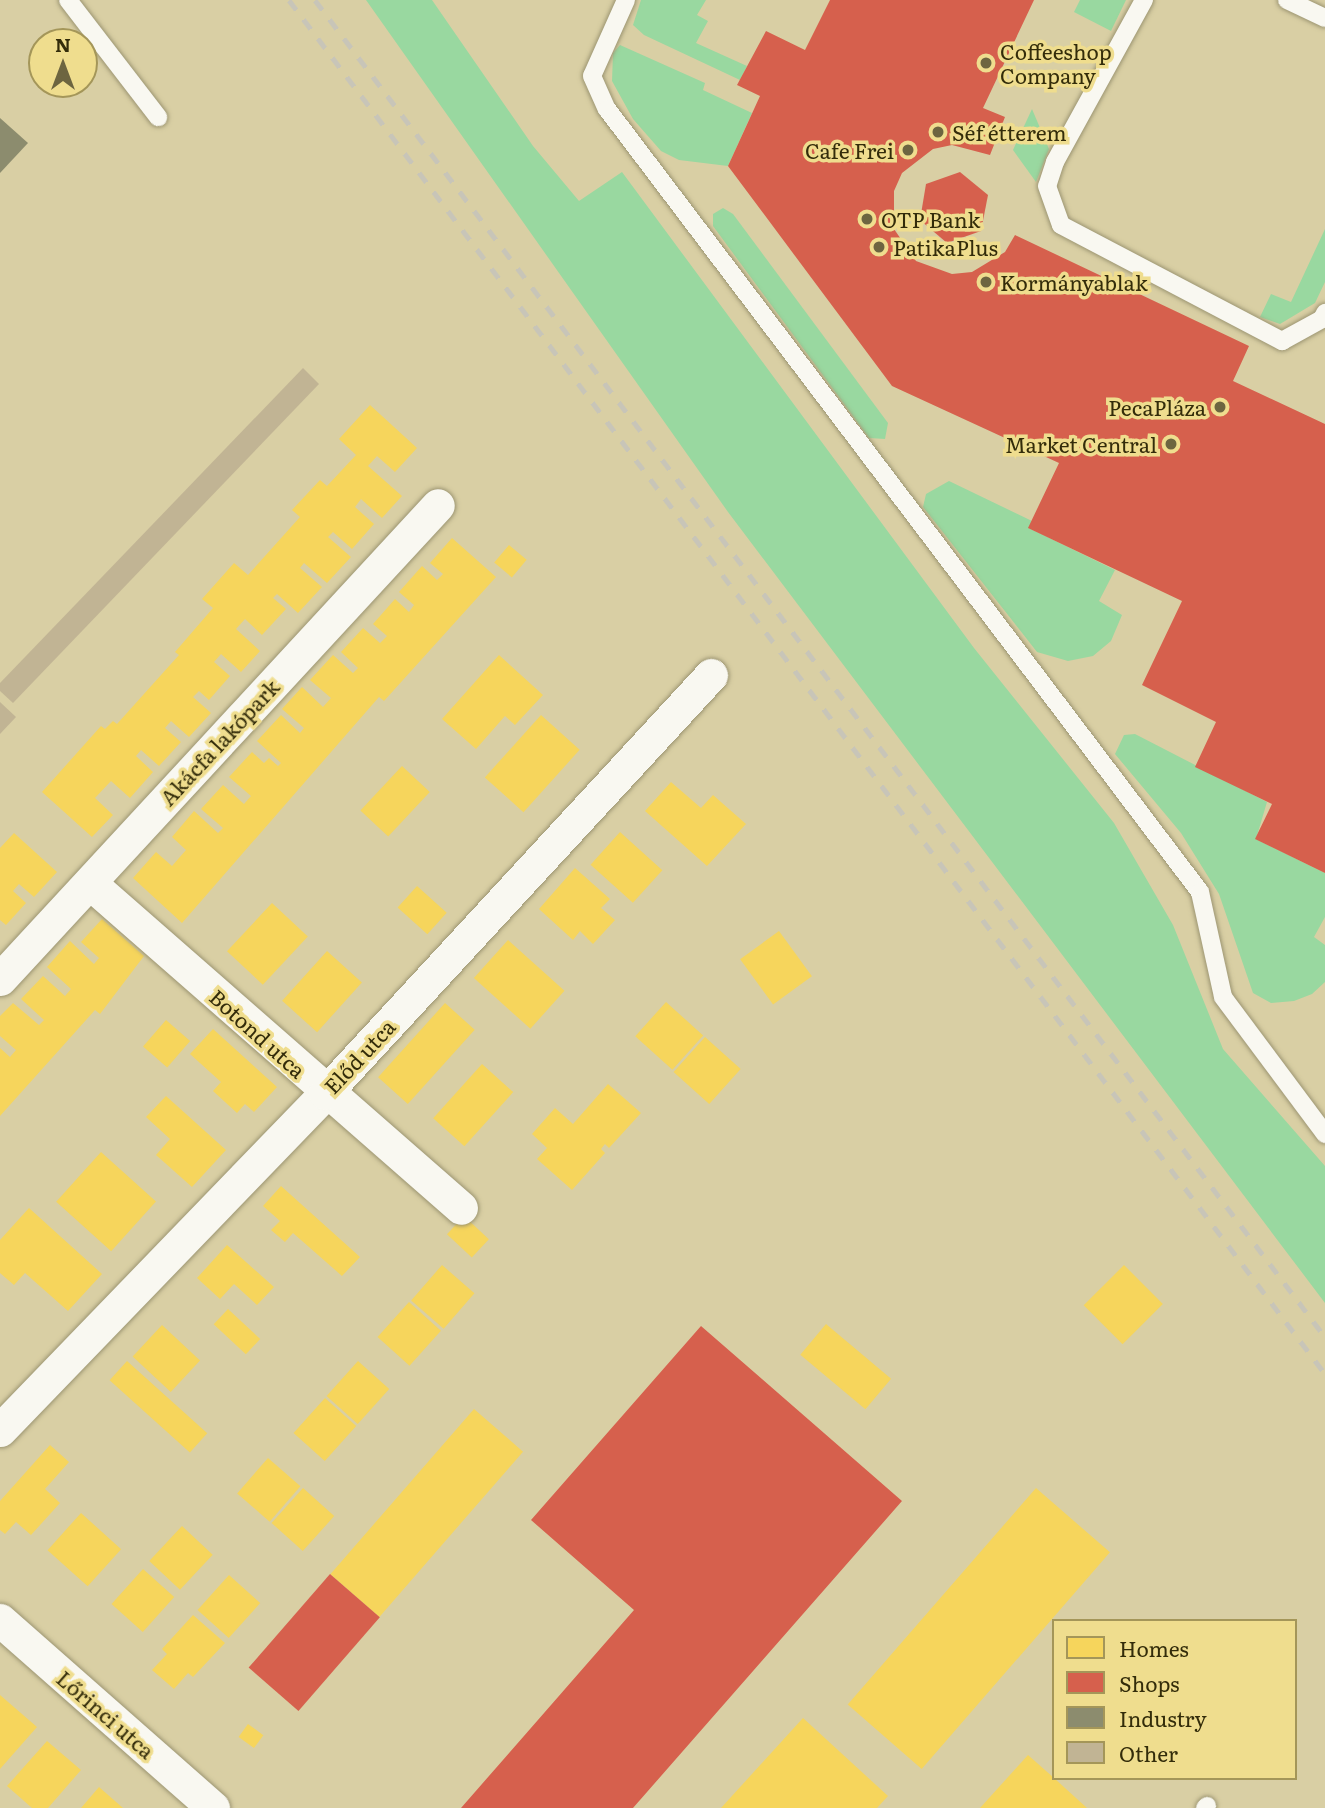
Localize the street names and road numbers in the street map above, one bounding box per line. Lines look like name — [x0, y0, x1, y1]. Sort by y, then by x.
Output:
street label: Akácfa lakópark — [154, 674, 284, 810]
street label: Botond utca — [205, 983, 311, 1083]
street label: Előd utca — [318, 1014, 400, 1098]
street label: Lőrinci utca — [52, 1665, 160, 1763]

